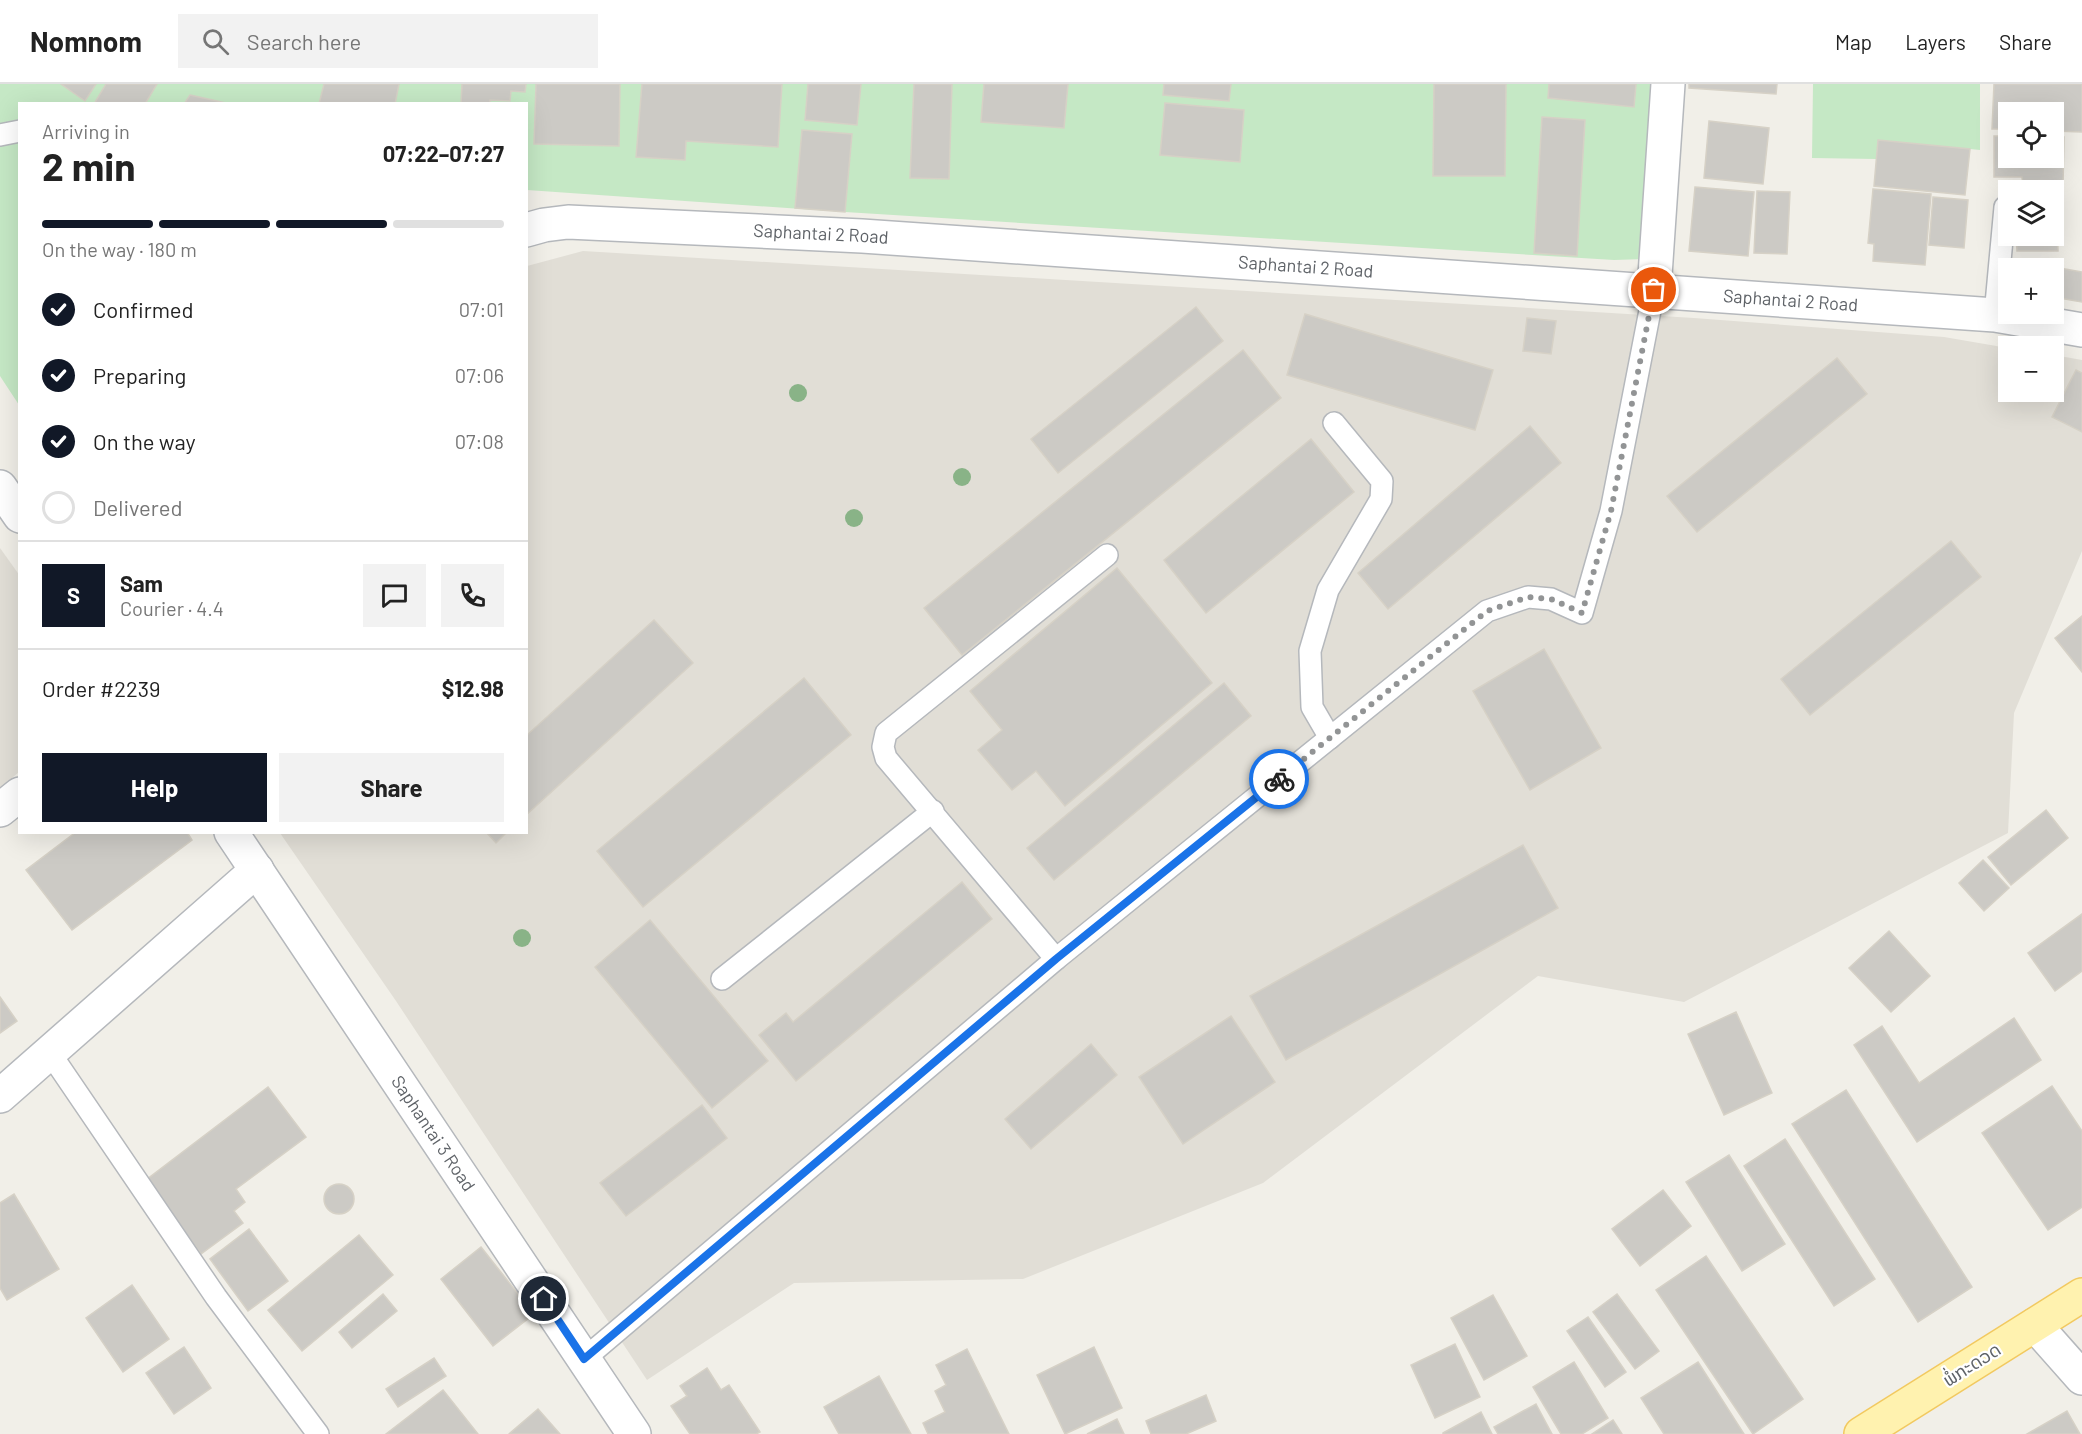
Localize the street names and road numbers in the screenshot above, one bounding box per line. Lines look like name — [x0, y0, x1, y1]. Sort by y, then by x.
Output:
street label: Saphantai 2 Road — [753, 219, 889, 248]
street label: Saphantai 2 Road — [1238, 250, 1374, 282]
street label: Saphantai 2 Road — [1722, 284, 1859, 315]
street label: Saphantai 3 Road — [387, 1071, 480, 1195]
street label: ພໍ່ກະດວດ — [1938, 1337, 2005, 1391]

